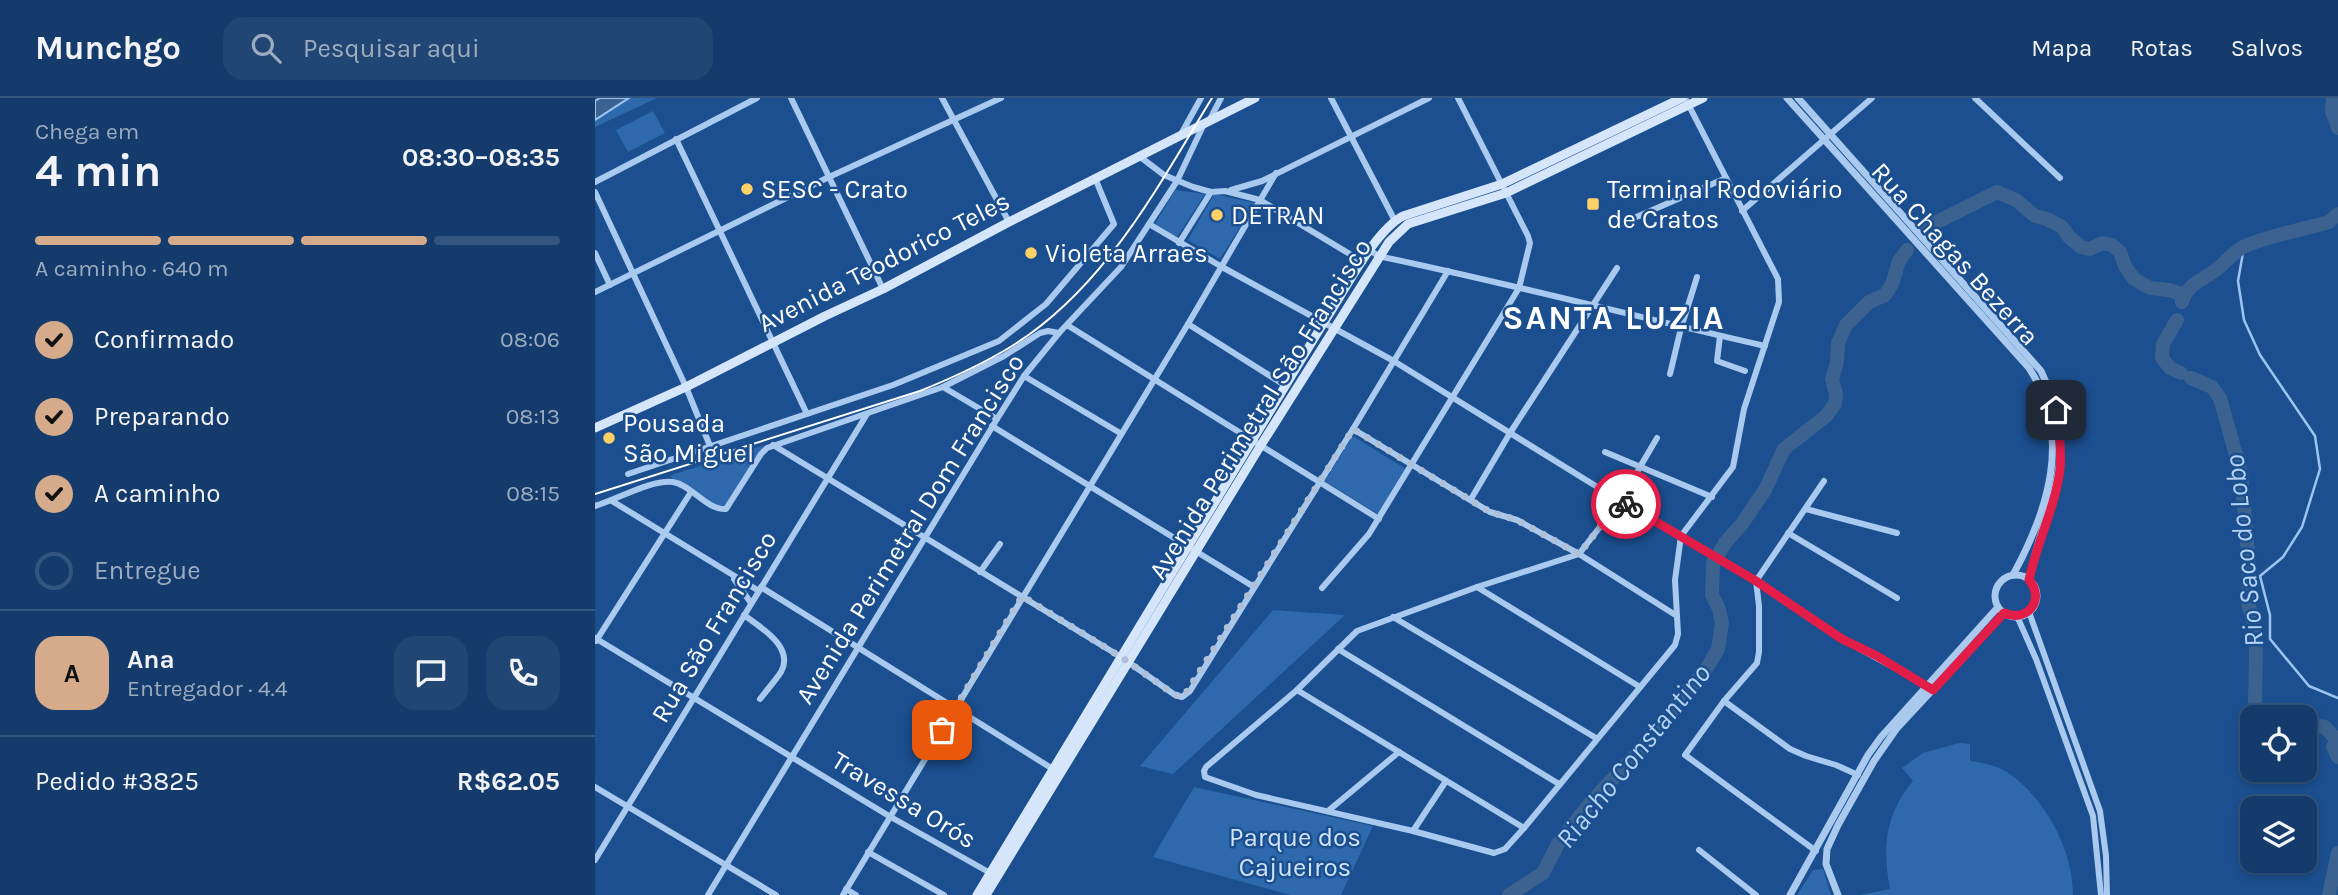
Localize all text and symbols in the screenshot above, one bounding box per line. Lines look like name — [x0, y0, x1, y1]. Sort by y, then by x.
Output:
search box — [223, 17, 713, 80]
text: Munchgo — [35, 29, 181, 67]
icon: search — [247, 29, 285, 67]
text: Pesquisar aqui — [303, 33, 480, 64]
text: Mapa — [2031, 34, 2092, 62]
text: Rotas — [2130, 34, 2193, 62]
text: Salvos — [2231, 34, 2303, 62]
text: Chega em — [35, 118, 139, 145]
text: 08:30–08:35 — [402, 142, 560, 173]
text: 4 min — [35, 144, 161, 198]
street label: Rua Chagas Bezerra — [1865, 156, 2045, 352]
place label: SESC - Crato — [761, 174, 908, 205]
place label: Terminal Rodoviário de Cratos — [1607, 174, 1843, 235]
marker: SESC - Crato — [739, 181, 755, 197]
street label: Avenida Teodorico Teles — [753, 185, 1015, 339]
marker: Terminal Rodoviário de Cratos — [1585, 196, 1601, 212]
place label: DETRAN — [1231, 200, 1324, 231]
marker: DETRAN — [1209, 207, 1225, 223]
street label: Avenida Perimetral São Francisco — [1142, 233, 1378, 585]
place label: Violeta Arraes — [1045, 238, 1208, 269]
marker: Violeta Arraes — [1023, 245, 1039, 261]
text: A caminho · 640 m — [35, 255, 229, 282]
district label: SANTA LUZIA — [1503, 299, 1725, 337]
icon: check — [35, 321, 73, 359]
text: Confirmado — [94, 324, 234, 355]
text: 08:06 — [500, 326, 560, 353]
street label: Avenida Perimetral Dom Francisco — [789, 348, 1031, 710]
pin — [2026, 380, 2086, 440]
icon: home — [2037, 391, 2075, 429]
icon: check — [35, 398, 73, 436]
text: Preparando — [94, 401, 230, 432]
text: 08:13 — [506, 403, 560, 430]
place label: Pousada São Miguel — [623, 408, 754, 469]
marker: Pousada São Miguel — [601, 430, 617, 446]
water label: Rio Saco do Lobo — [2217, 453, 2271, 649]
courier — [1591, 469, 1661, 539]
icon: check — [35, 475, 73, 513]
text: A caminho — [94, 478, 221, 509]
text: 08:15 — [506, 480, 560, 507]
icon: bike — [1607, 485, 1645, 523]
street label: Rua São Francisco — [645, 526, 783, 728]
text: Entregue — [94, 555, 201, 586]
button: chat — [394, 636, 468, 710]
button: phone — [486, 636, 560, 710]
text: Ana — [127, 644, 175, 675]
water label: Riacho Constantino — [1549, 657, 1718, 855]
text: A — [64, 658, 80, 689]
text: Entregador · 4.4 — [127, 675, 288, 702]
pin — [912, 700, 972, 760]
map controls — [2240, 705, 2317, 873]
button: locate — [2240, 705, 2317, 782]
icon: bag — [923, 711, 961, 749]
street label: Travessa Orós — [826, 745, 982, 855]
text: Pedido #3825 — [35, 766, 199, 797]
text: R$62.05 — [457, 766, 560, 797]
button: layers — [2240, 796, 2317, 873]
park label: Parque dos Cajueiros — [1229, 822, 1361, 883]

